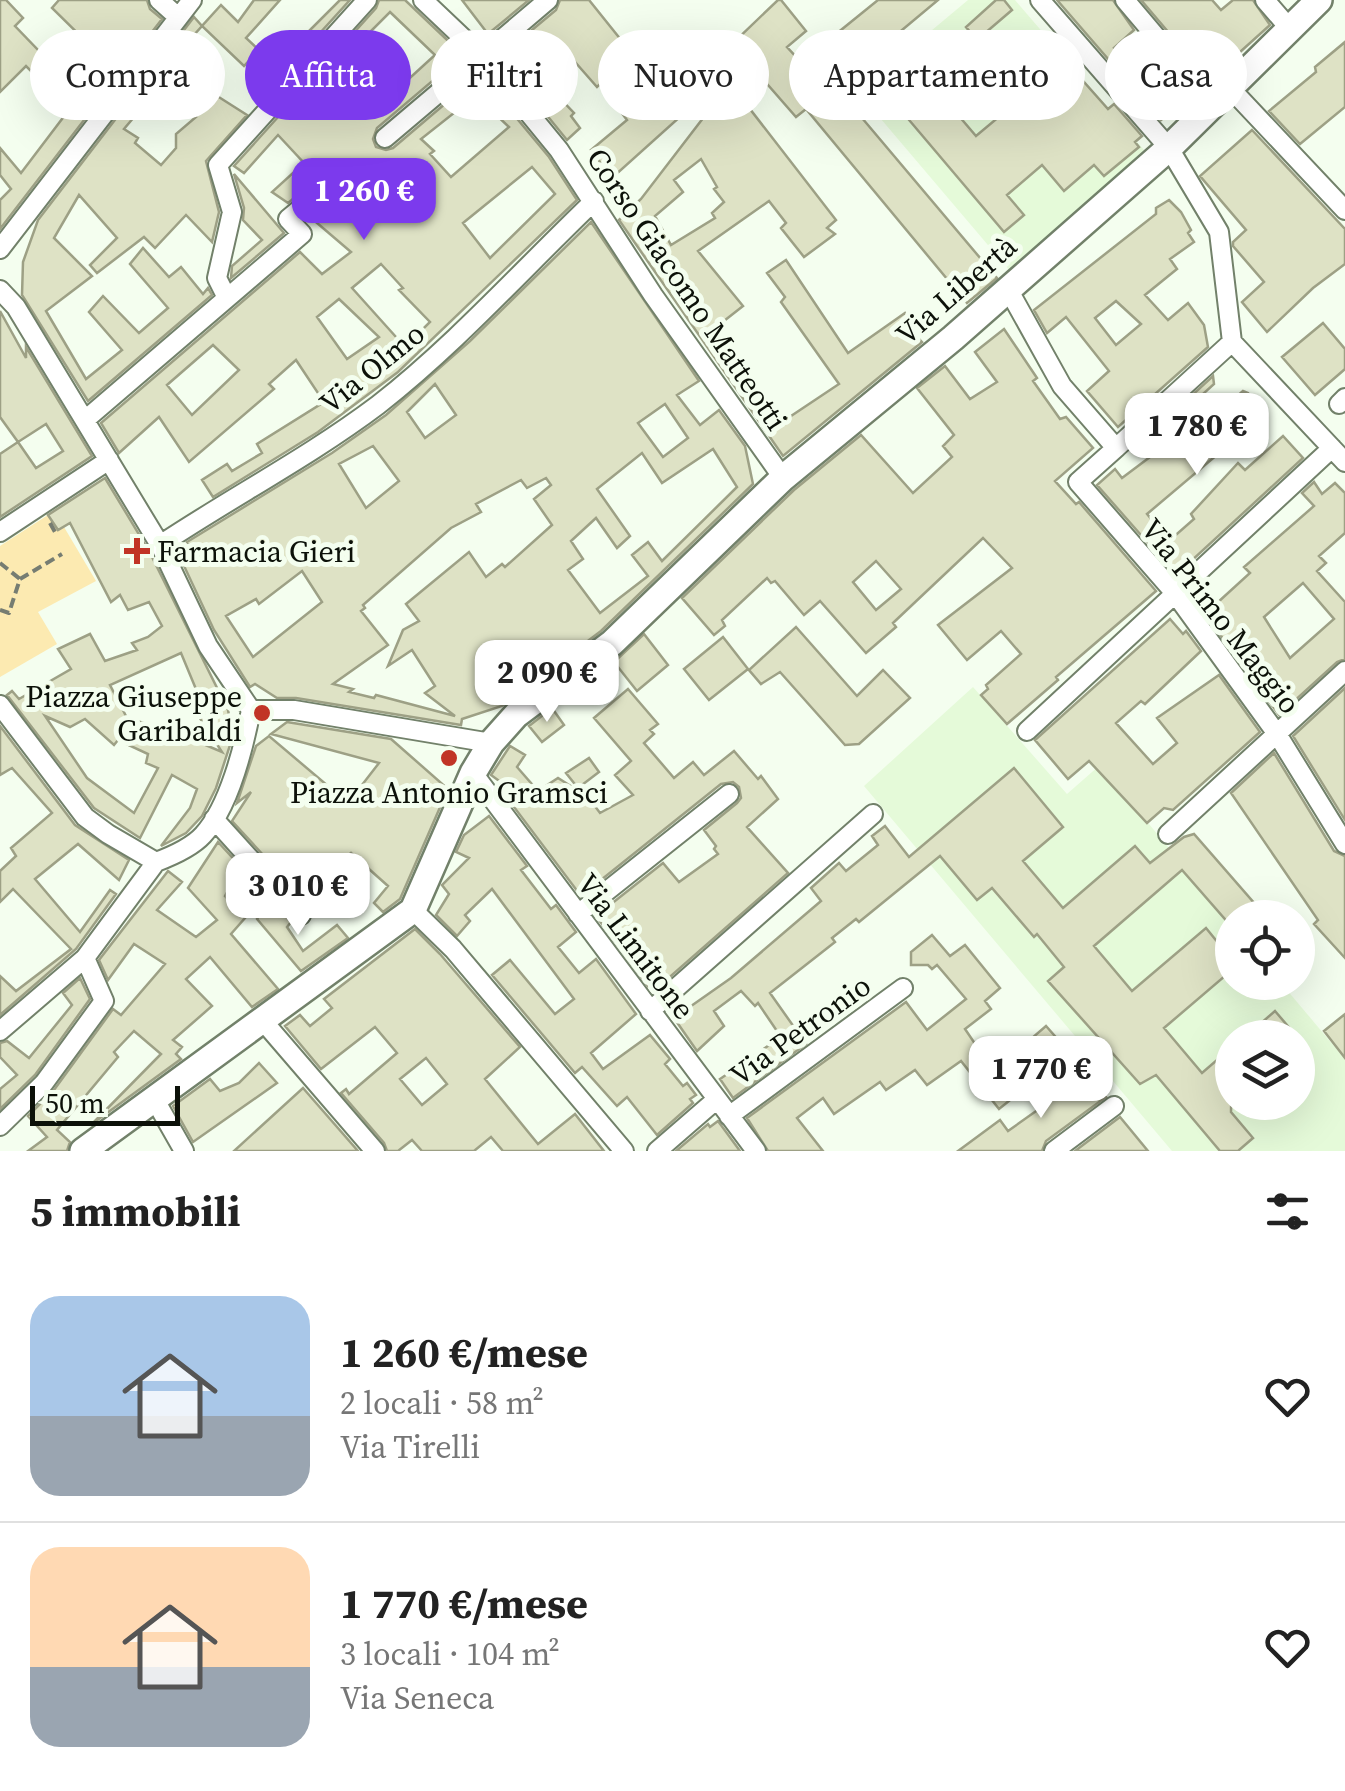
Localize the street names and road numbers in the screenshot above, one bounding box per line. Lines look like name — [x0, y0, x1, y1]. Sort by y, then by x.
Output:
street label: Corso Giacomo Matteotti — [577, 140, 797, 438]
street label: Via Libertà — [887, 225, 1026, 354]
street label: Via Olmo — [311, 313, 433, 423]
street label: Via Primo Maggio — [1132, 510, 1310, 722]
street label: Via Limitone — [568, 865, 704, 1027]
street label: Via Petronio — [721, 965, 879, 1095]

